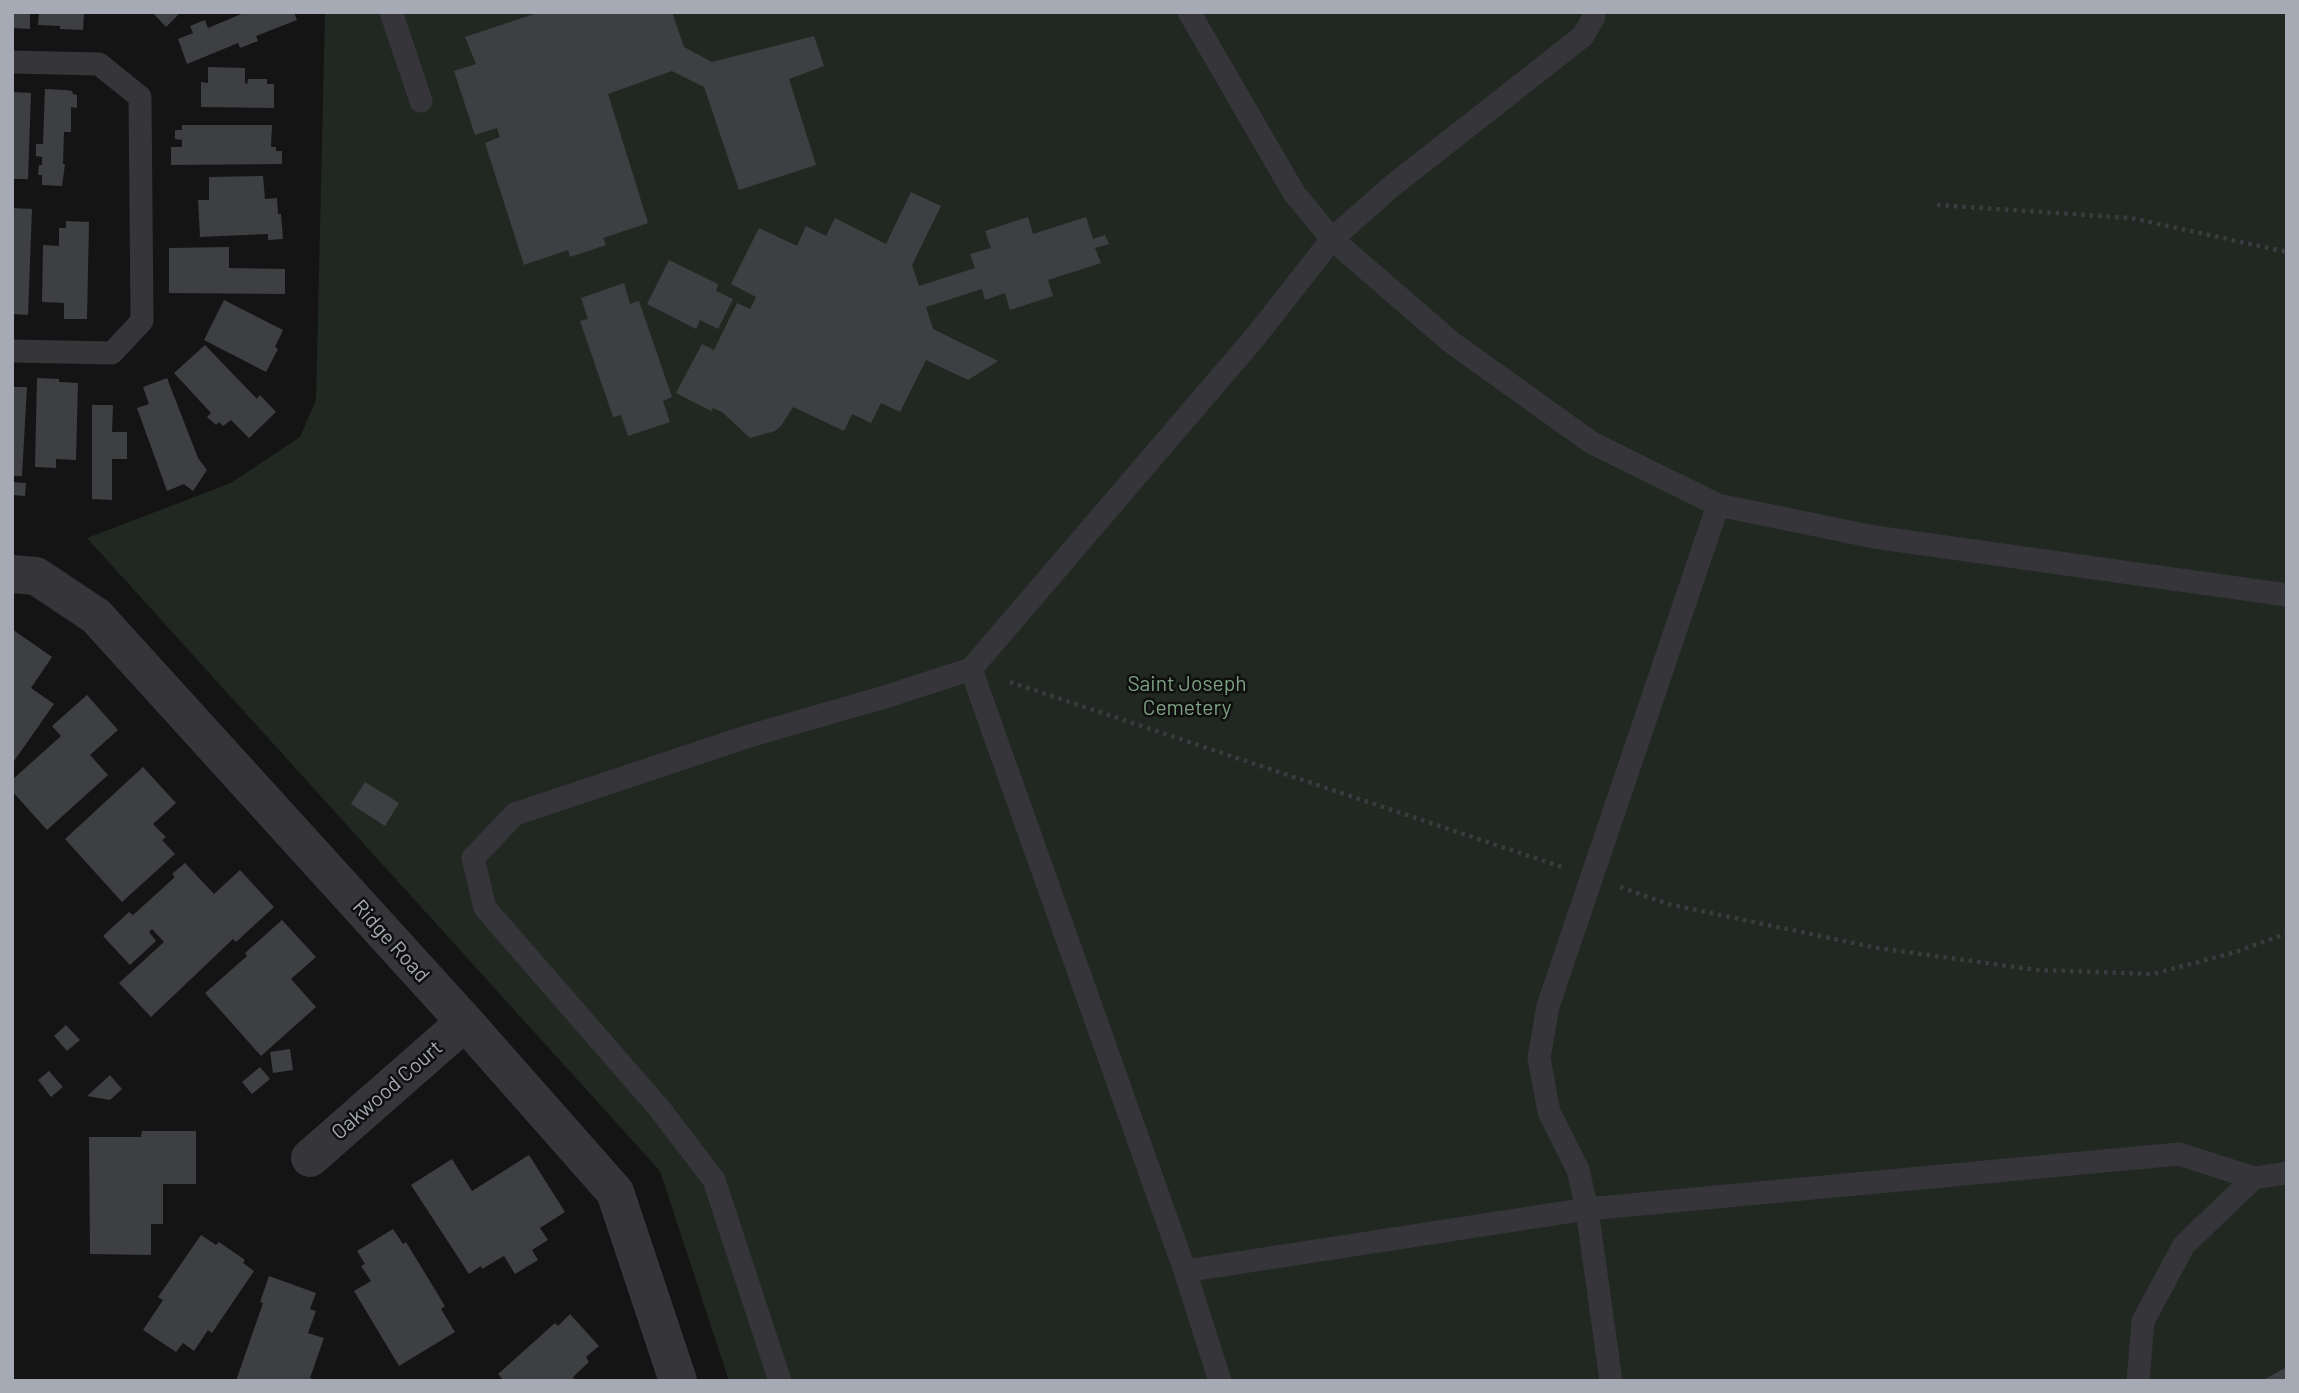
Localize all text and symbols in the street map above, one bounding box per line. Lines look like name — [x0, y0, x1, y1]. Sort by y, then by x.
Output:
park label: Saint Joseph Cemetery — [1127, 671, 1247, 721]
street label: Ridge Road — [347, 894, 435, 988]
street label: Oakwood Court — [326, 1035, 448, 1145]

